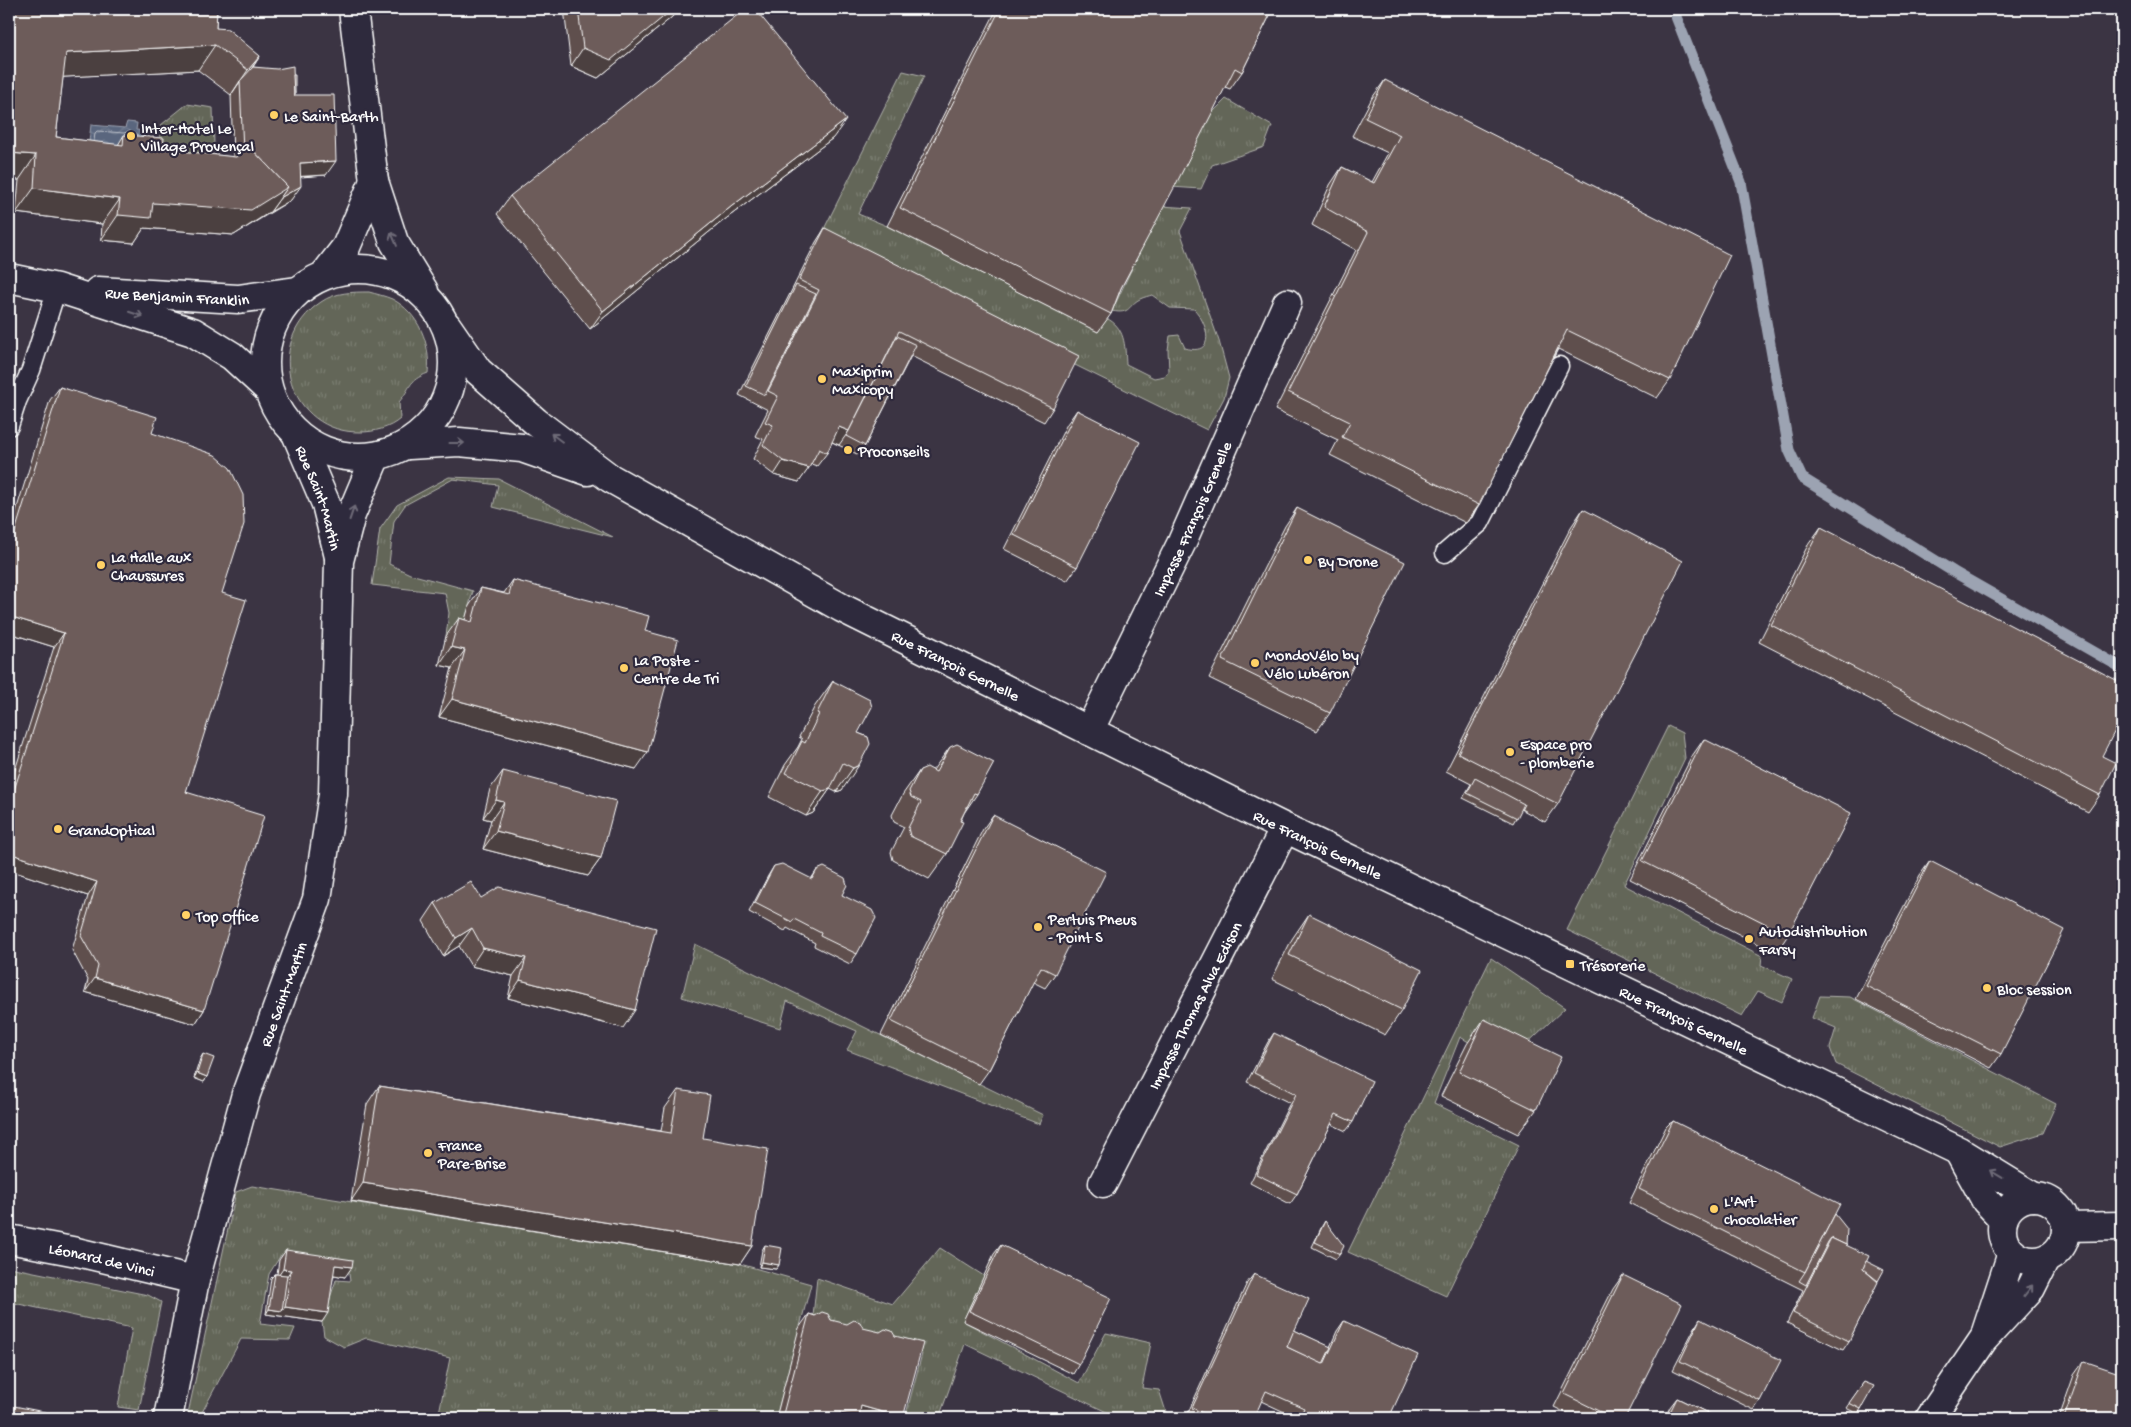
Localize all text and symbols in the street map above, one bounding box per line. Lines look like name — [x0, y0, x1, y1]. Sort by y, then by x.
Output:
marker: Le Saint-Barth — [268, 109, 280, 121]
place label: Le Saint-Barth — [284, 109, 379, 128]
place label: Inter-Hotel Le Village Provençal — [140, 121, 254, 158]
marker: Inter-Hotel Le Village Provençal — [125, 130, 137, 142]
one-way arrow — [389, 232, 398, 247]
street label: Rue Benjamin Franklin — [104, 285, 251, 312]
one-way arrow — [128, 310, 144, 319]
place label: Maxiprim Maxicopy — [832, 364, 893, 401]
marker: Maxiprim Maxicopy — [816, 373, 828, 385]
one-way arrow — [551, 432, 564, 443]
one-way arrow — [449, 438, 465, 448]
street label: Impasse François Grenelle — [1151, 439, 1238, 601]
street label: Rue Saint-Martin — [289, 444, 343, 553]
marker: Proconseils — [842, 444, 854, 456]
place label: Proconseils — [857, 444, 930, 463]
one-way arrow — [348, 506, 357, 522]
place label: La Halle aux Chaussures — [111, 550, 192, 587]
marker: By Drone — [1302, 554, 1314, 566]
place label: By Drone — [1317, 554, 1379, 573]
marker: La Halle aux Chaussures — [95, 559, 107, 571]
street label: Rue François Gernelle — [887, 628, 1022, 708]
place label: MondoVélo by Vélo Lubéron — [1264, 648, 1359, 685]
place label: La Poste - Centre de Tri — [634, 653, 719, 690]
marker: MondoVélo by Vélo Lubéron — [1249, 657, 1261, 669]
marker: La Poste - Centre de Tri — [618, 662, 630, 674]
place label: Espace pro - plomberie — [1520, 737, 1595, 774]
marker: Espace pro - plomberie — [1504, 746, 1516, 758]
street label: Rue François Gernelle — [1249, 808, 1385, 886]
marker: GrandOptical — [52, 823, 64, 835]
place label: GrandOptical — [68, 823, 155, 842]
marker: Top Office — [180, 909, 192, 921]
place label: Top Office — [195, 909, 259, 928]
place label: Pertuis Pneus - Point S — [1047, 912, 1137, 949]
street label: Impasse Thomas Alva Edison — [1146, 919, 1248, 1094]
marker: Pertuis Pneus - Point S — [1032, 921, 1044, 933]
place label: Autodistribution Farsy — [1758, 924, 1867, 961]
marker: Autodistribution Farsy — [1743, 933, 1755, 945]
street label: Rue Saint-Martin — [258, 940, 314, 1050]
marker: Trésorerie — [1564, 958, 1576, 970]
place label: Trésorerie — [1579, 958, 1646, 977]
marker: Bloc session — [1981, 982, 1993, 994]
place label: Bloc session — [1996, 982, 2072, 1001]
street label: Rue François Gernelle — [1615, 984, 1751, 1062]
place label: France Pare-Brise — [437, 1138, 507, 1175]
marker: France Pare-Brise — [422, 1147, 434, 1159]
one-way arrow — [1990, 1168, 2004, 1178]
place label: L'Art chocolatier — [1724, 1194, 1798, 1231]
marker: L'Art chocolatier — [1708, 1203, 1720, 1215]
street label: Léonard de Vinci — [47, 1241, 156, 1283]
one-way arrow — [2022, 1285, 2033, 1298]

